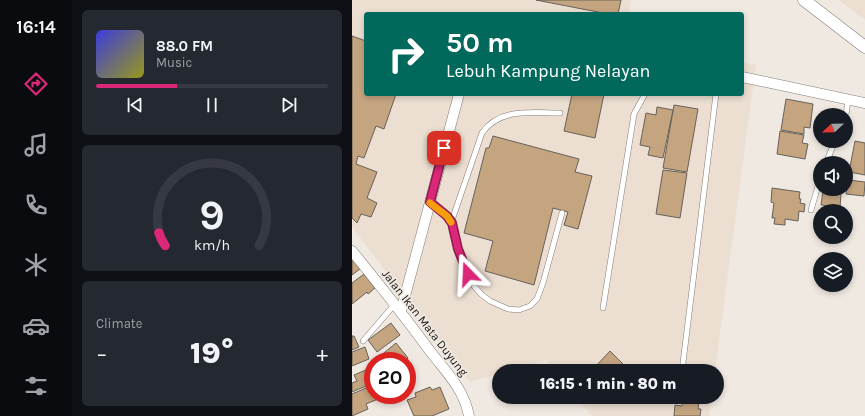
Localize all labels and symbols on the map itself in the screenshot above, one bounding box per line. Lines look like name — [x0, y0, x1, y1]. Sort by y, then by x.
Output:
north arrow — [813, 108, 853, 148]
pin — [427, 131, 461, 165]
position arrow — [447, 253, 489, 295]
street label: Jalan Ikan Mata Duyung — [379, 267, 471, 379]
speed limit sign: 20 — [364, 352, 416, 404]

